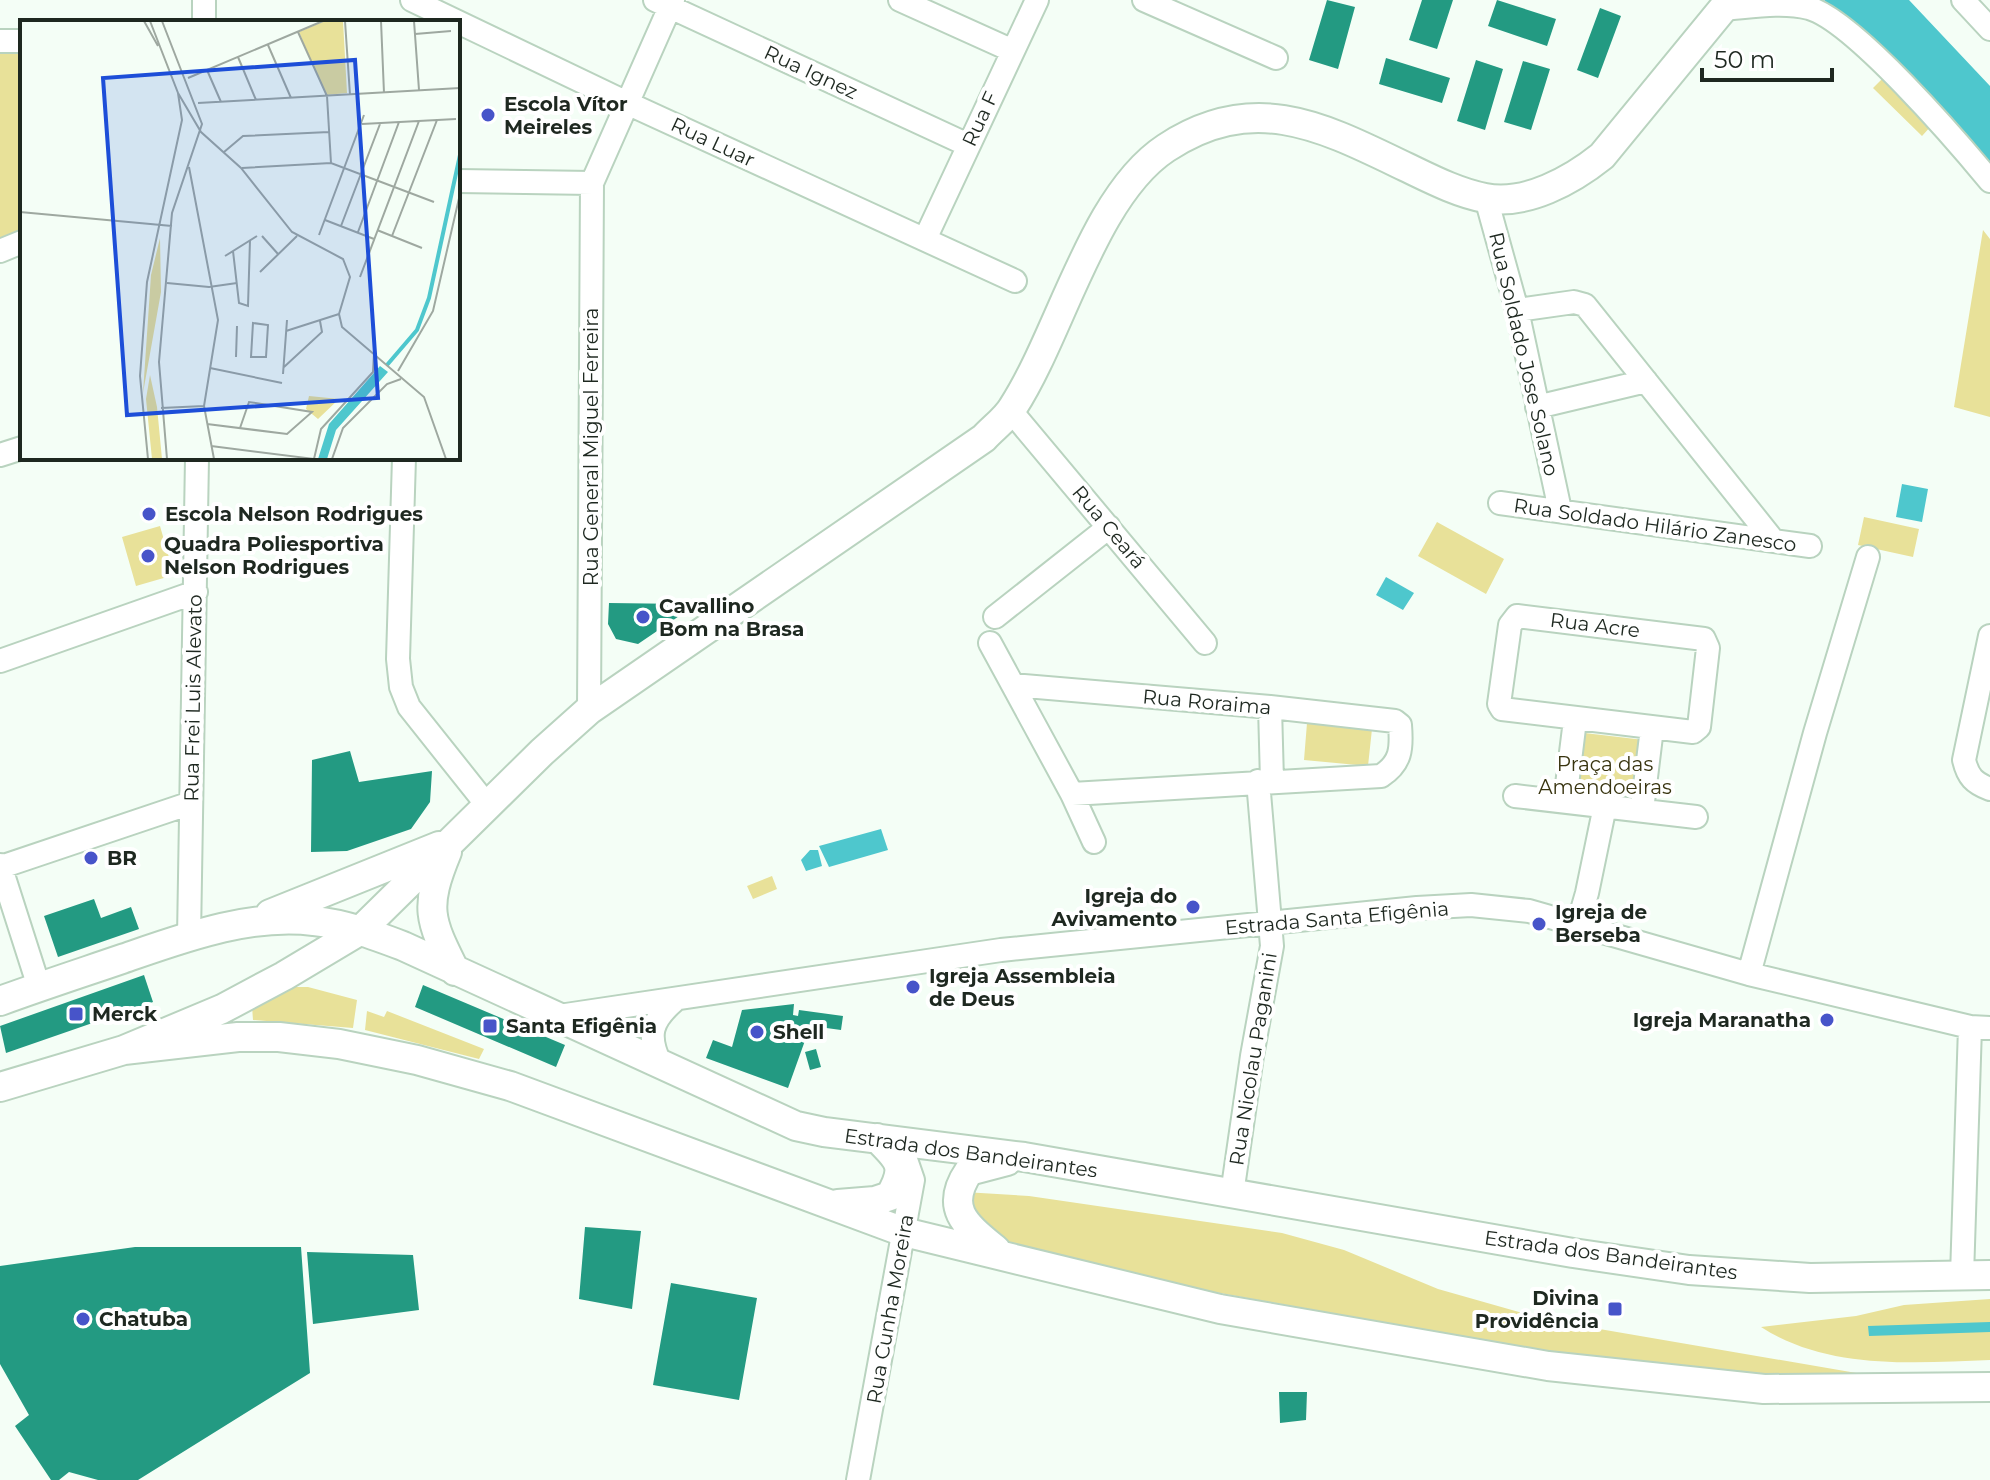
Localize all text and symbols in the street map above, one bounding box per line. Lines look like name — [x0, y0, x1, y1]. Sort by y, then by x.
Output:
inset map — [20, 20, 460, 460]
scale bar — [1702, 32, 1832, 82]
street label: Rua Ignez — [760, 40, 862, 104]
text: 50 m — [1714, 45, 1775, 74]
street label: Rua F — [957, 88, 1003, 150]
place label: Escola Vítor Meireles — [504, 92, 628, 139]
marker: Escola Vítor Meireles — [479, 106, 497, 124]
street label: Rua Luar — [667, 112, 759, 172]
street label: Rua Soldado Jose Solano — [1484, 230, 1564, 478]
street label: Rua General Miguel Ferreira — [579, 308, 603, 586]
street label: Rua Ceará — [1067, 480, 1151, 574]
street label: Rua Soldado Hilário Zanesco — [1512, 493, 1798, 557]
place label: Escola Nelson Rodrigues — [165, 502, 423, 526]
marker: Escola Nelson Rodrigues — [140, 505, 158, 523]
place label: Quadra Poliesportiva Nelson Rodrigues — [164, 532, 384, 579]
marker: Quadra Poliesportiva Nelson Rodrigues — [139, 547, 157, 565]
street label: Rua Frei Luis Alevato — [179, 594, 207, 802]
place label: Cavallino Bom na Brasa — [659, 594, 804, 641]
marker: Cavallino Bom na Brasa — [634, 608, 652, 626]
street label: Rua Acre — [1549, 608, 1641, 642]
street label: Rua Roraima — [1142, 684, 1272, 720]
park label: Praça das Amendoeiras — [1538, 752, 1672, 799]
place label: BR — [107, 846, 137, 870]
marker: BR — [82, 849, 100, 867]
place label: Igreja do Avivamento — [1050, 884, 1177, 931]
street label: Estrada Santa Efigênia — [1224, 896, 1450, 940]
marker: Igreja do Avivamento — [1184, 898, 1202, 916]
place label: Igreja de Berseba — [1555, 900, 1647, 947]
marker: Igreja de Berseba — [1530, 915, 1548, 933]
street label: Rua Nicolau Paganini — [1224, 951, 1282, 1167]
place label: Igreja Assembleia de Deus — [929, 964, 1116, 1011]
marker: Igreja Assembleia de Deus — [904, 978, 922, 996]
place label: Merck — [92, 1002, 158, 1026]
marker: Merck — [67, 1005, 85, 1023]
place label: Igreja Maranatha — [1633, 1008, 1811, 1032]
marker: Igreja Maranatha — [1818, 1011, 1836, 1029]
place label: Santa Efigênia — [506, 1014, 657, 1038]
marker: Santa Efigênia — [481, 1017, 499, 1035]
place label: Shell — [773, 1020, 824, 1044]
marker: Shell — [748, 1023, 766, 1041]
street label: Estrada dos Bandeirantes — [843, 1123, 1099, 1183]
street label: Rua Cunha Moreira — [861, 1212, 919, 1406]
street label: Estrada dos Bandeirantes — [1483, 1225, 1739, 1285]
place label: Divina Providência — [1475, 1286, 1599, 1333]
marker: Divina Providência — [1606, 1300, 1624, 1318]
place label: Chatuba — [99, 1307, 188, 1331]
marker: Chatuba — [74, 1310, 92, 1328]

